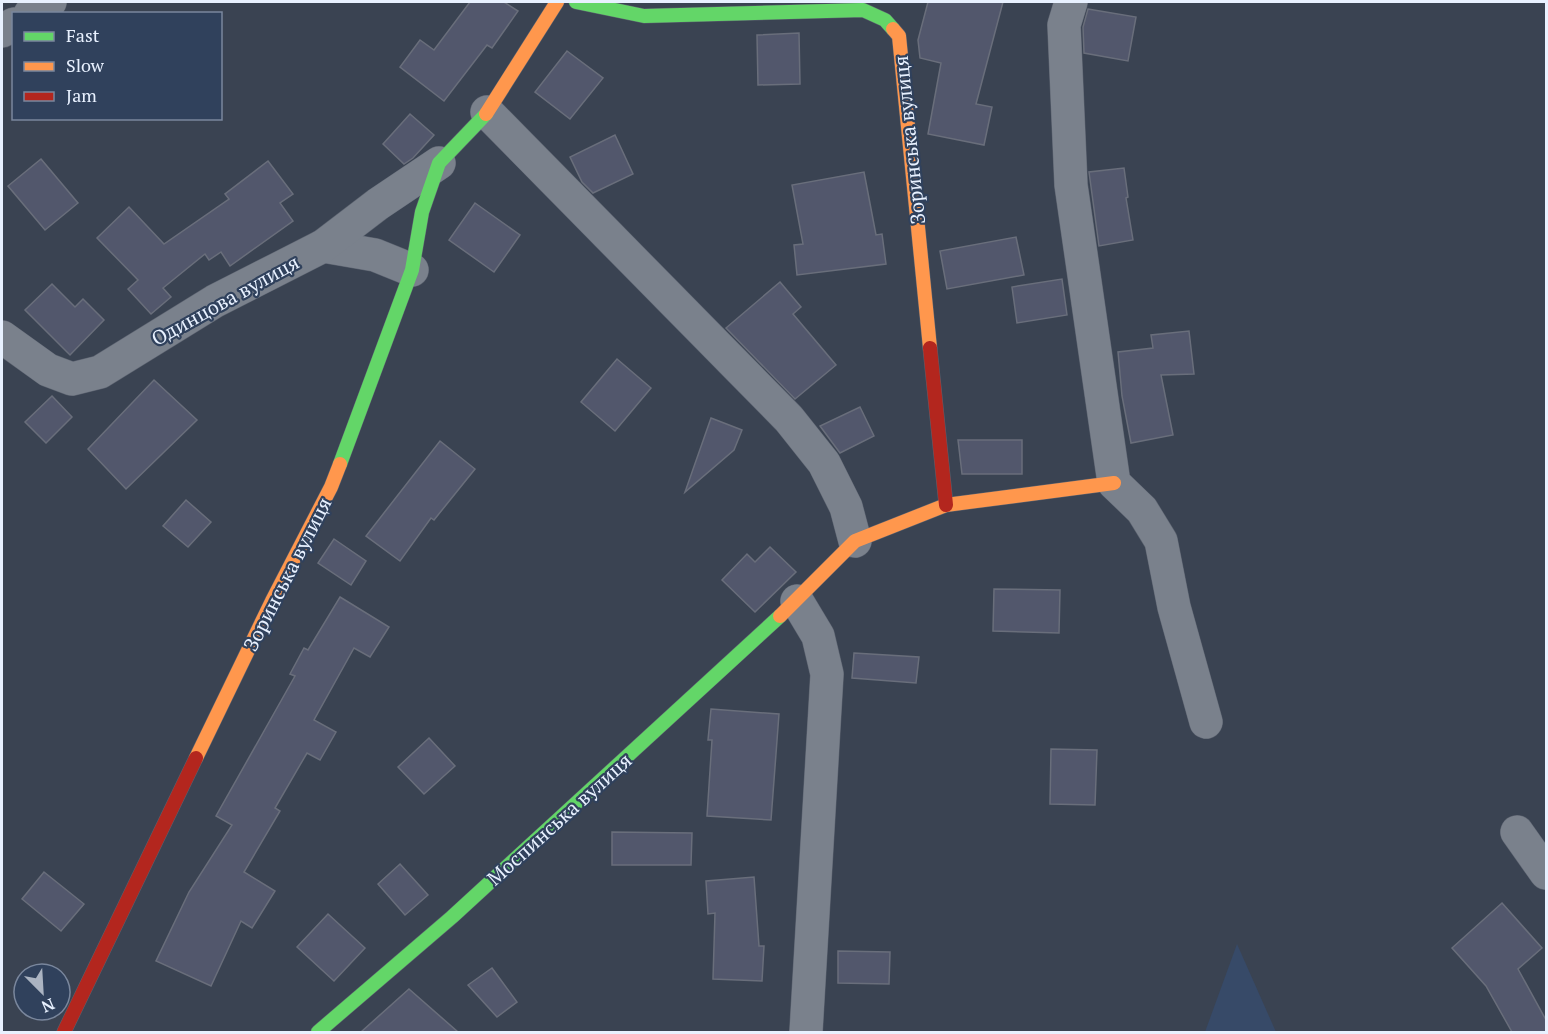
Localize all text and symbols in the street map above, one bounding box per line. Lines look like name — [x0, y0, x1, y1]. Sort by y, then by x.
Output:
legend — [12, 12, 222, 120]
text: Fast — [66, 23, 100, 47]
text: Slow — [66, 53, 105, 77]
street label: Зоринська вулиця — [887, 54, 931, 226]
text: Jam — [66, 83, 97, 107]
street label: Одинцова вулиця — [146, 248, 304, 352]
street label: Зоринська вулиця — [237, 492, 337, 656]
street label: Моспинська вулиця — [481, 747, 637, 891]
north arrow — [12, 962, 72, 1022]
text: N — [38, 993, 58, 1018]

